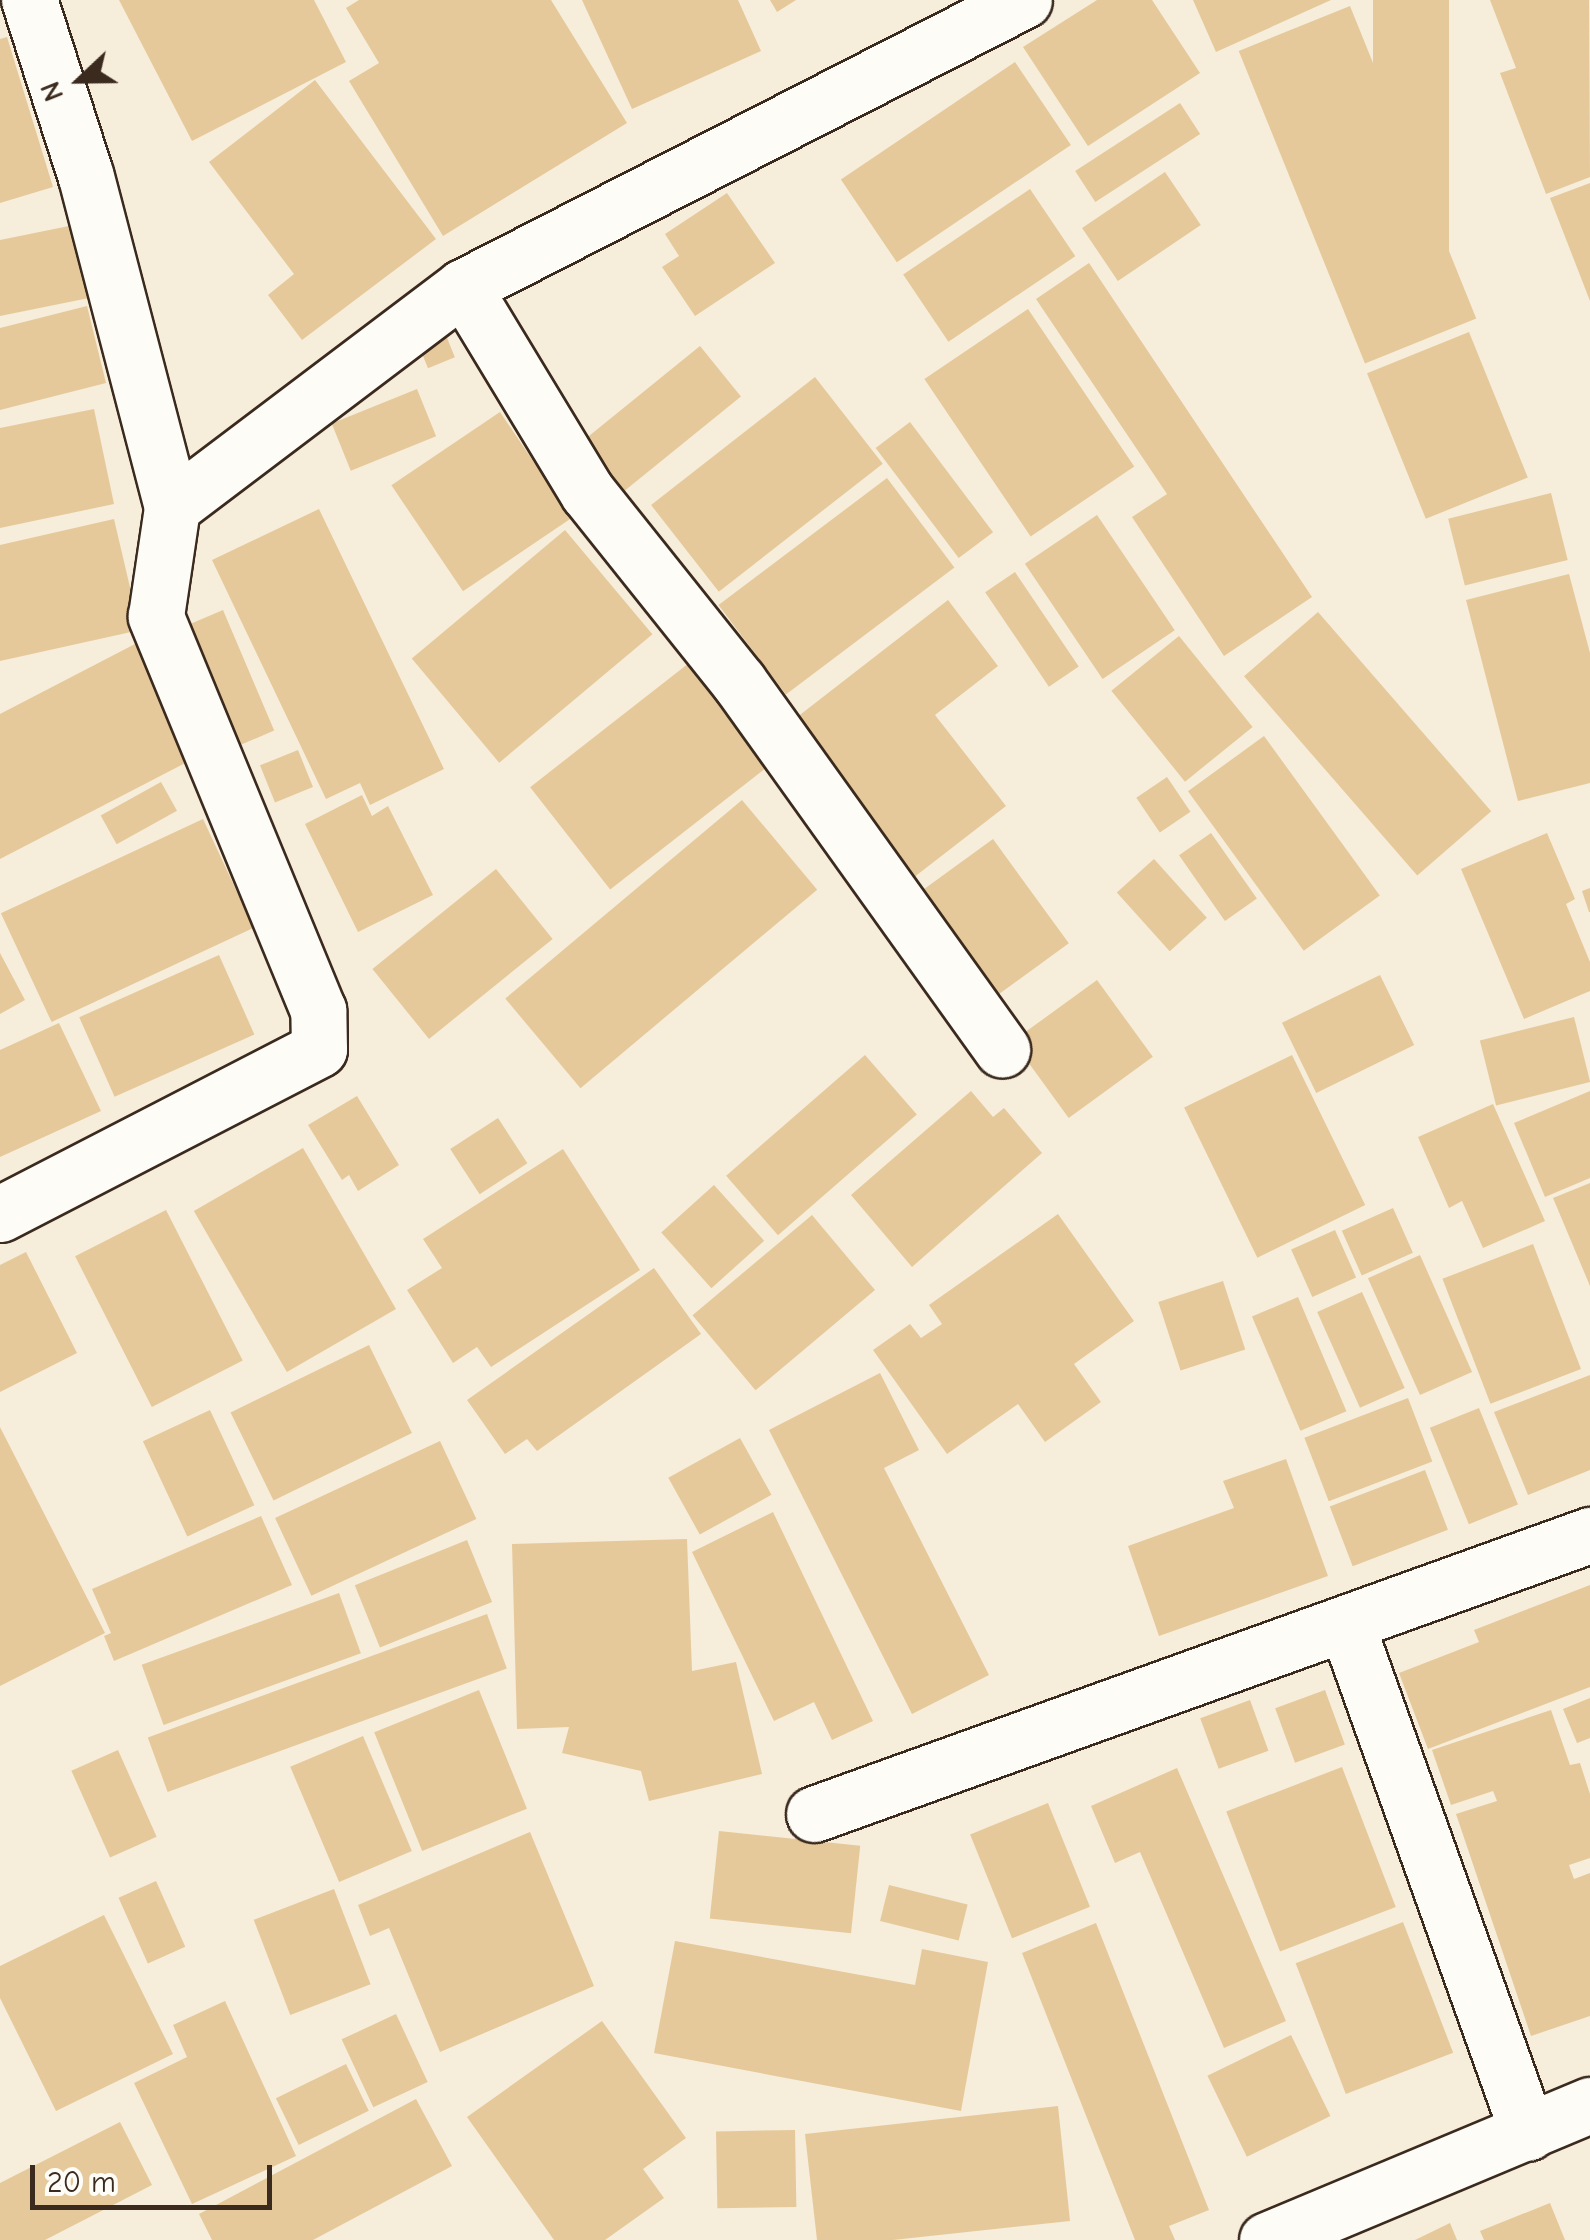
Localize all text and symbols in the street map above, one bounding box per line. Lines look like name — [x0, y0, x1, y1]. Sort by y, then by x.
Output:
north arrow — [30, 30, 130, 130]
text: N — [34, 77, 70, 106]
scale bar — [35, 2145, 278, 2207]
text: 20 m — [47, 2165, 116, 2200]

